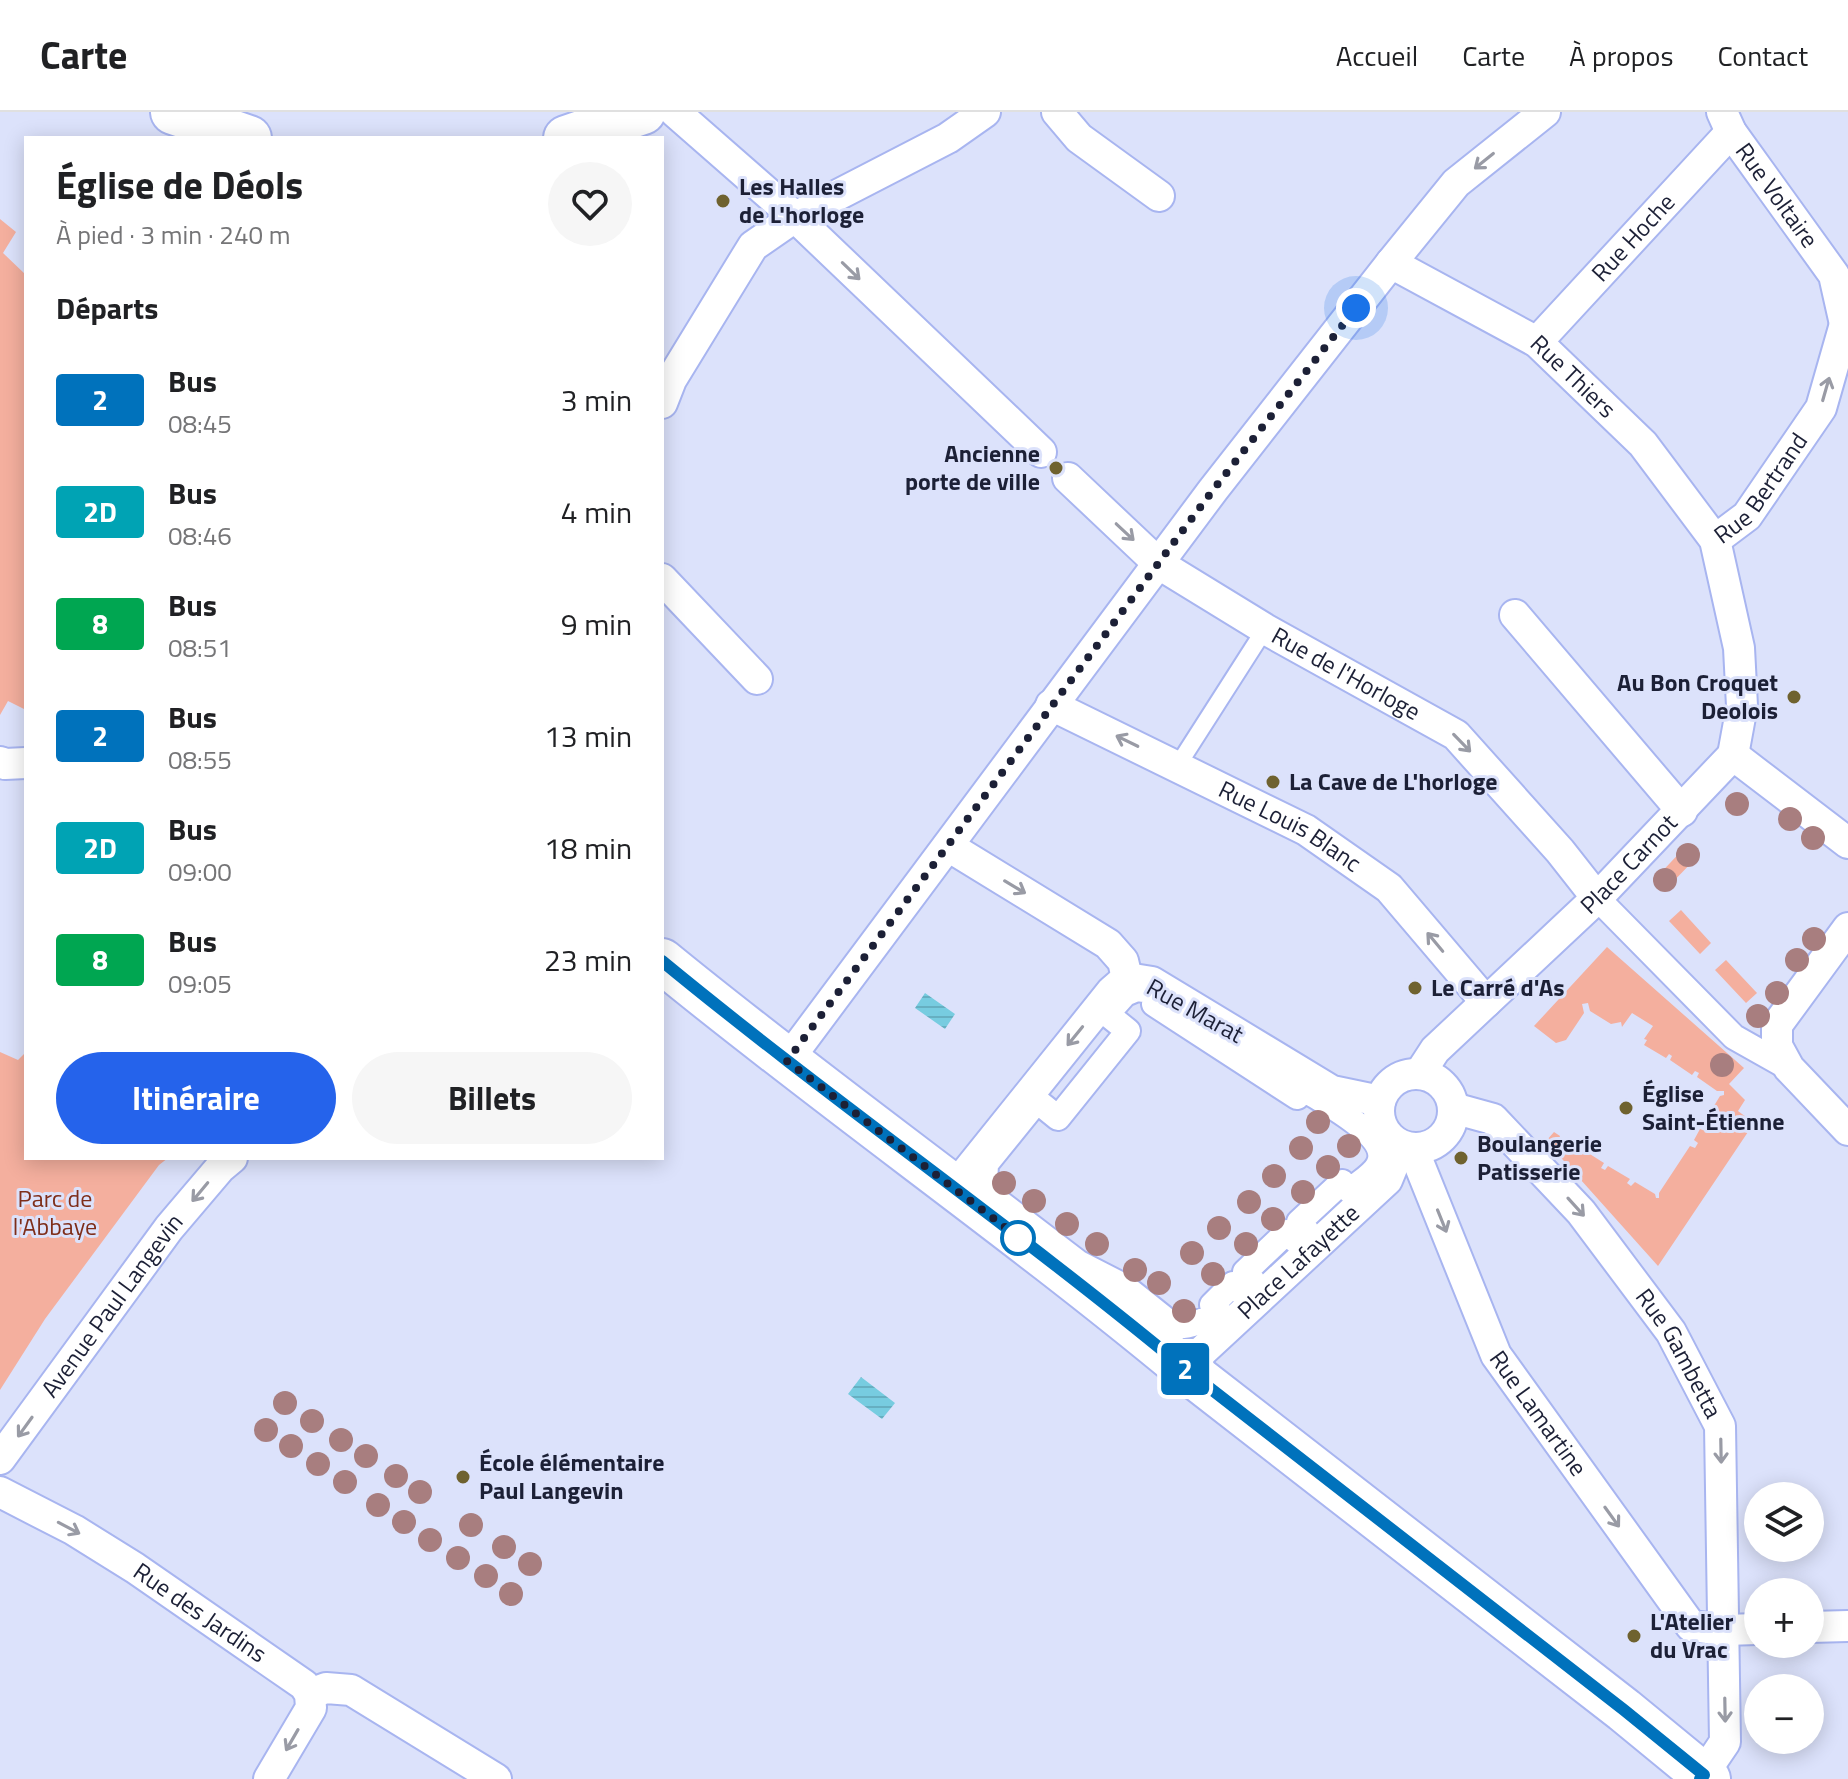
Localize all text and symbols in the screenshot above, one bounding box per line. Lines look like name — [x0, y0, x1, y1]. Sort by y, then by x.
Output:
text: Carte — [40, 26, 127, 84]
text: Accueil — [1336, 34, 1418, 77]
text: Carte — [1462, 34, 1525, 77]
text: À propos — [1569, 34, 1673, 77]
text: Contact — [1717, 34, 1808, 77]
street label: Rue Voltaire — [1727, 135, 1828, 255]
one-way arrow — [1474, 152, 1495, 170]
text: Église de Déols — [56, 156, 303, 214]
button: heart — [548, 162, 632, 246]
place label: Les Halles de L'horloge — [739, 168, 864, 232]
street label: Rue Hoche — [1582, 185, 1683, 289]
marker: Les Halles de L'horloge — [714, 192, 732, 210]
text: À pied · 3 min · 240 m — [56, 215, 290, 254]
one-way arrow — [841, 261, 861, 279]
text: Départs — [56, 285, 158, 331]
your location — [1336, 288, 1376, 328]
street label: Rue Thiers — [1523, 326, 1625, 426]
text: Bus — [168, 358, 217, 404]
text: 3 min — [561, 377, 632, 423]
one-way arrow — [1819, 377, 1834, 403]
text: 2 — [92, 378, 108, 421]
text: 08:45 — [168, 404, 232, 443]
street label: Rue Bertrand — [1706, 425, 1816, 552]
place label: Ancienne porte de ville — [905, 435, 1040, 499]
marker: Ancienne porte de ville — [1047, 459, 1065, 477]
text: Bus — [168, 470, 217, 516]
text: 4 min — [561, 489, 632, 535]
text: 2D — [83, 490, 117, 533]
text: 08:46 — [168, 516, 232, 555]
one-way arrow — [1115, 522, 1135, 541]
text: Bus — [168, 582, 217, 628]
text: 9 min — [561, 601, 632, 647]
text: 8 — [92, 602, 108, 645]
street label: Rue de l'Horloge — [1265, 617, 1427, 729]
text: 08:51 — [168, 628, 232, 667]
place label: Au Bon Croquet Deolois — [1617, 664, 1778, 728]
marker: Au Bon Croquet Deolois — [1785, 688, 1803, 706]
text: Bus — [168, 694, 217, 740]
text: 13 min — [544, 713, 632, 759]
text: 2 — [92, 714, 108, 757]
one-way arrow — [1116, 733, 1140, 748]
one-way arrow — [1453, 733, 1472, 753]
text: 08:55 — [168, 740, 232, 779]
place label: La Cave de L'horloge — [1289, 763, 1498, 799]
street label: Rue Louis Blanc — [1213, 771, 1369, 880]
marker: La Cave de L'horloge — [1264, 773, 1282, 791]
street label: Place Carnot — [1572, 805, 1685, 922]
text: Bus — [168, 806, 217, 852]
text: 18 min — [544, 825, 632, 871]
text: 2D — [83, 826, 117, 869]
text: 09:00 — [168, 852, 232, 891]
one-way arrow — [1003, 879, 1026, 895]
text: Bus — [168, 918, 217, 964]
one-way arrow — [1426, 933, 1444, 953]
text: 23 min — [544, 937, 632, 983]
text: 8 — [92, 938, 108, 981]
text: 09:05 — [168, 964, 232, 1003]
street label: Rue Marat — [1140, 969, 1251, 1052]
place label: Le Carré d'As — [1431, 969, 1565, 1005]
marker: Le Carré d'As — [1406, 979, 1424, 997]
one-way arrow — [1066, 1025, 1084, 1046]
button: Itinéraire — [56, 1052, 336, 1144]
button: Billets — [352, 1052, 632, 1144]
place label: Église Saint-Étienne — [1642, 1075, 1785, 1139]
marker: Église Saint-Étienne — [1617, 1099, 1635, 1117]
place label: Boulangerie Patisserie — [1477, 1125, 1602, 1189]
marker: Boulangerie Patisserie — [1452, 1149, 1470, 1167]
park label: Parc de l'Abbaye — [13, 1180, 97, 1244]
one-way arrow — [191, 1181, 209, 1201]
street label: Place Lafayette — [1229, 1195, 1367, 1327]
one-way arrow — [1567, 1196, 1585, 1216]
street label: Avenue Paul Langevin — [32, 1205, 191, 1405]
one-way arrow — [1436, 1208, 1450, 1233]
unlabelled marker — [1001, 1221, 1035, 1255]
street label: Rue Gambetta — [1627, 1280, 1732, 1424]
street label: Rue Lamartine — [1481, 1342, 1597, 1483]
line badge: 2 — [1159, 1343, 1211, 1395]
text: 2 — [1177, 1347, 1193, 1390]
one-way arrow — [17, 1416, 34, 1438]
one-way arrow — [1713, 1437, 1729, 1464]
place label: École élémentaire Paul Langevin — [479, 1444, 665, 1508]
marker: École élémentaire Paul Langevin — [454, 1468, 472, 1486]
map controls — [1744, 1482, 1824, 1754]
button: layers — [1744, 1482, 1824, 1562]
one-way arrow — [1604, 1506, 1621, 1528]
one-way arrow — [57, 1521, 80, 1537]
street label: Rue des Jardins — [126, 1553, 275, 1671]
button: + — [1744, 1578, 1824, 1658]
place label: L'Atelier du Vrac — [1650, 1603, 1734, 1667]
marker: L'Atelier du Vrac — [1625, 1627, 1643, 1645]
button: − — [1744, 1674, 1824, 1754]
one-way arrow — [1717, 1696, 1732, 1723]
one-way arrow — [284, 1727, 299, 1751]

